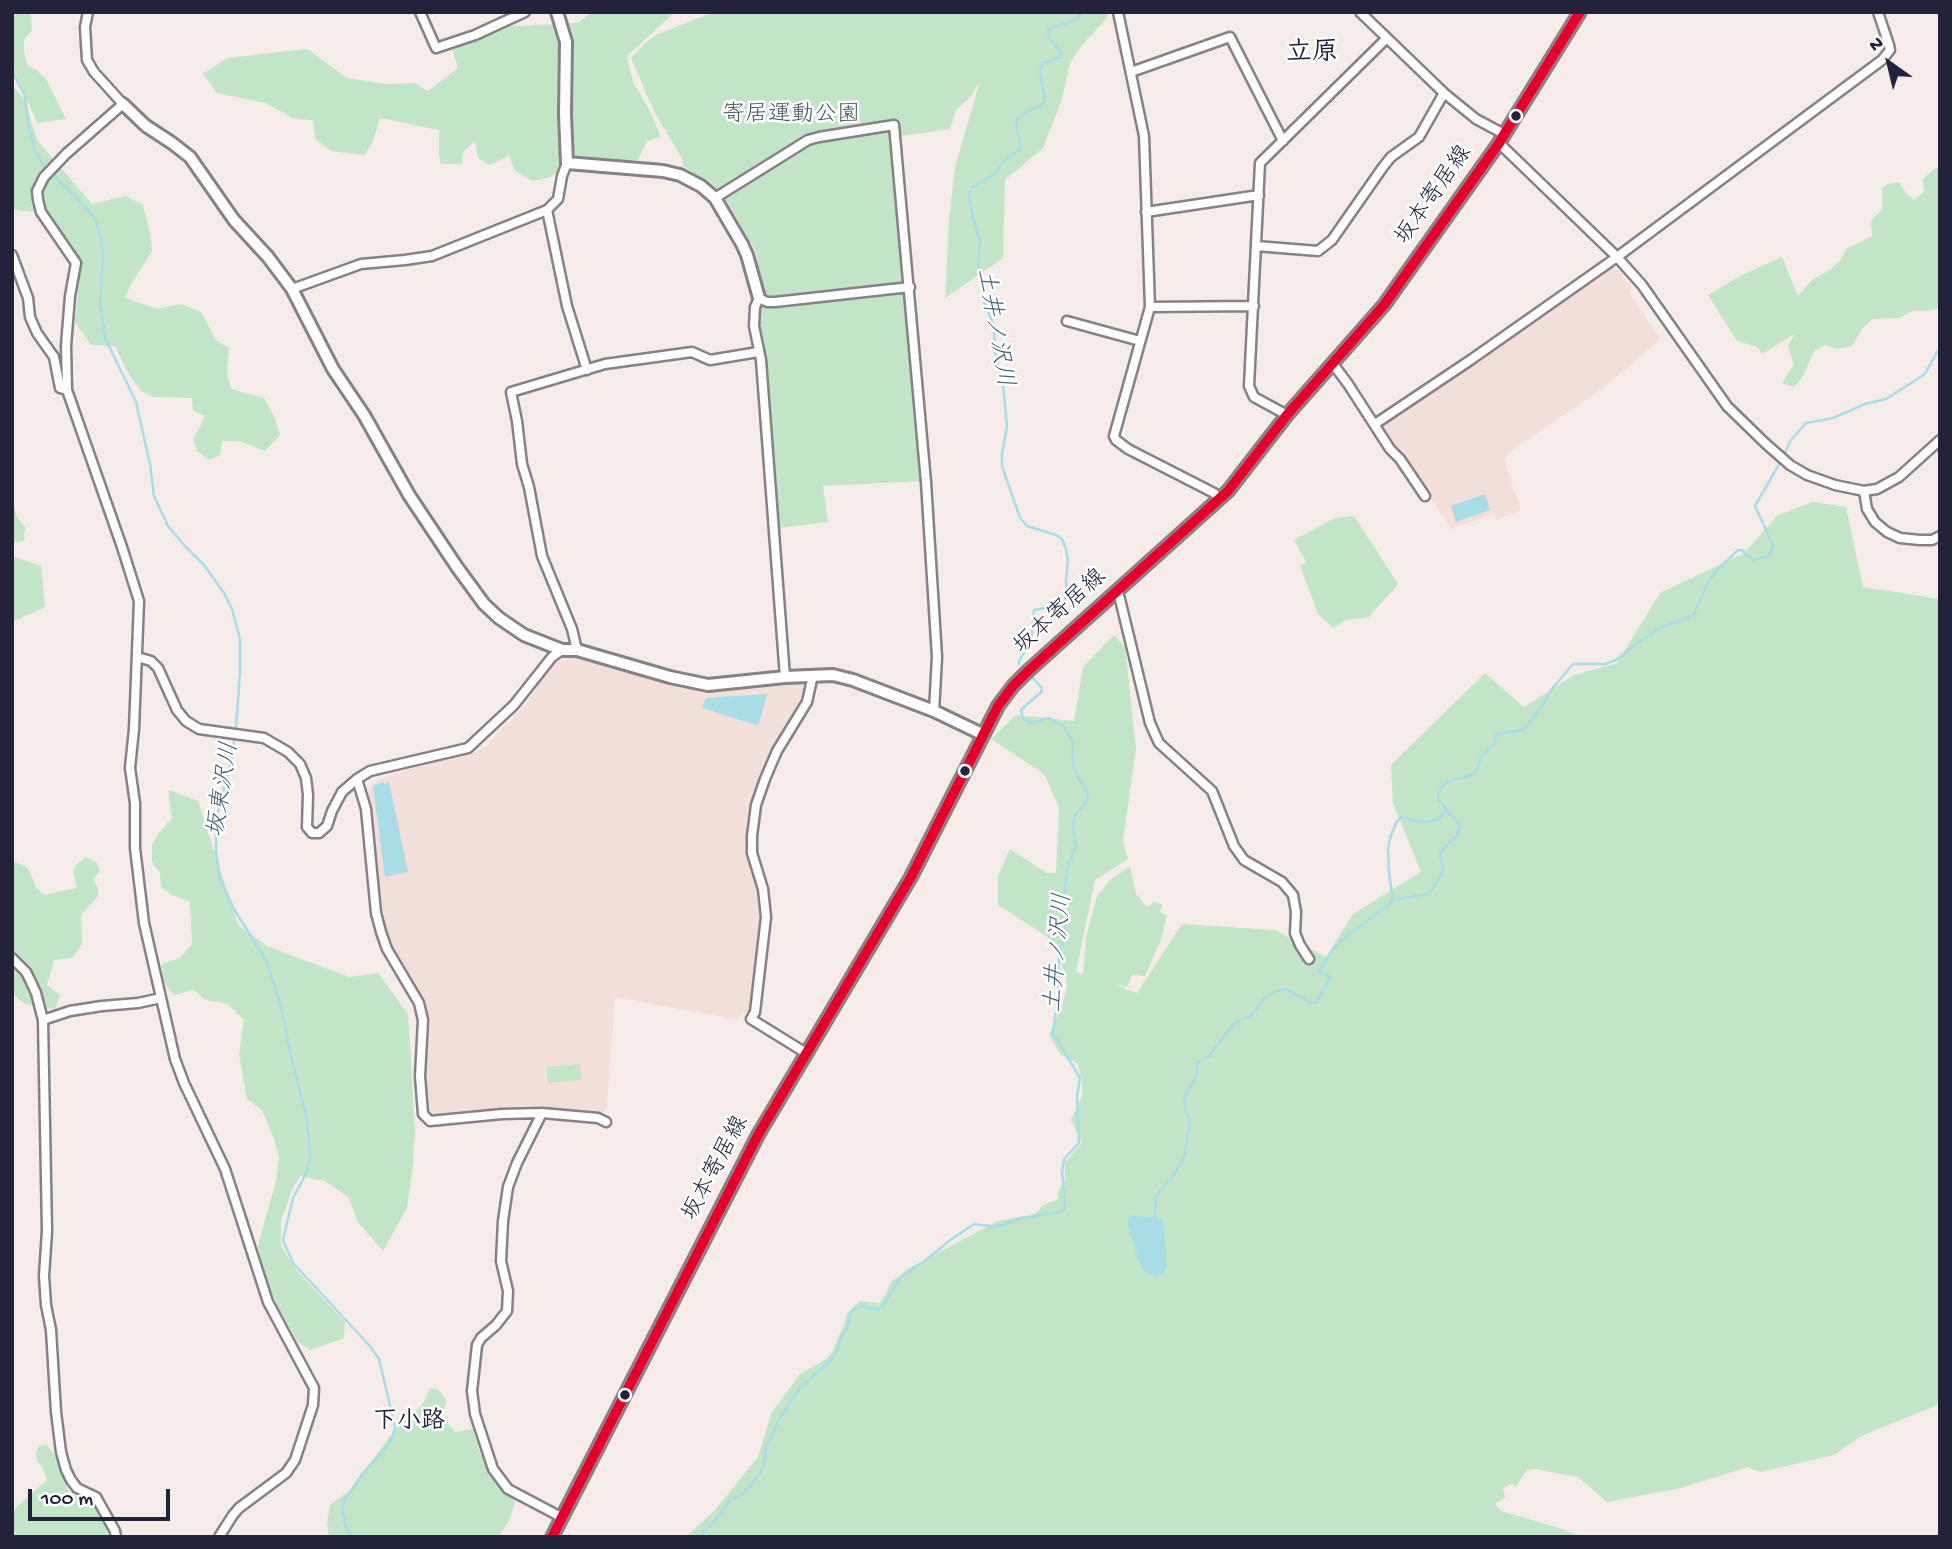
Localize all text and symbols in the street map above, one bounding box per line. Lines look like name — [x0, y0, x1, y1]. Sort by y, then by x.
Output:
north arrow — [1854, 28, 1924, 98]
text: N — [1865, 32, 1889, 58]
district label: 立原 — [1286, 39, 1338, 71]
park label: 寄居運動公園 — [722, 102, 860, 130]
unlabelled marker — [1509, 109, 1523, 123]
street label: 坂本寄居線 — [1391, 141, 1479, 251]
water label: 土井ノ沢川 — [968, 266, 1018, 390]
street label: 坂本寄居線 — [1009, 564, 1113, 662]
water label: 坂東沢川 — [203, 740, 247, 840]
unlabelled marker — [958, 764, 972, 778]
water label: 土井ノ沢川 — [1040, 892, 1080, 1014]
street label: 坂本寄居線 — [678, 1112, 756, 1226]
unlabelled marker — [618, 1388, 632, 1402]
district label: 下小路 — [373, 1409, 445, 1437]
scale bar — [32, 1476, 173, 1520]
text: 100 m — [41, 1488, 93, 1513]

